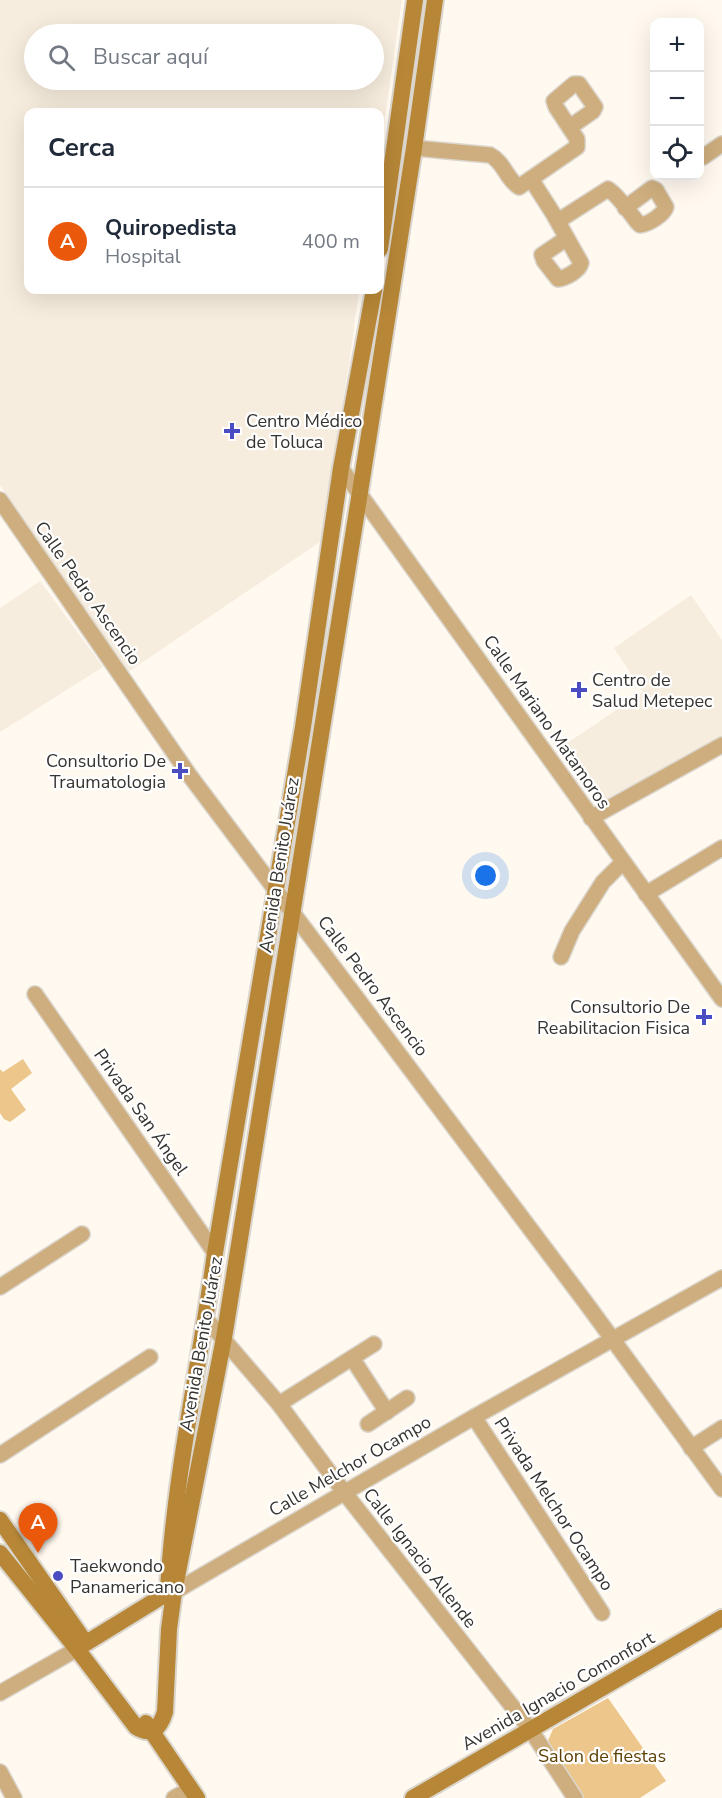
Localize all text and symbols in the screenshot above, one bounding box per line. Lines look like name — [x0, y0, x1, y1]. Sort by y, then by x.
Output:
map controls — [650, 18, 704, 180]
button: + — [650, 18, 704, 72]
search box — [24, 24, 384, 90]
icon: search — [45, 41, 78, 74]
text: Buscar aquí — [93, 42, 208, 72]
button: − — [650, 72, 704, 126]
button: locate — [650, 126, 704, 180]
text: Cerca — [48, 130, 115, 165]
text: Quiropedista — [105, 213, 237, 243]
text: A — [60, 228, 75, 255]
text: 400 m — [302, 228, 360, 255]
text: Hospital — [105, 243, 181, 270]
place label: Centro Médico de Toluca — [246, 409, 362, 454]
marker: Centro Médico de Toluca — [223, 422, 241, 440]
street label: Calle Pedro Ascencio — [29, 516, 147, 670]
street label: Calle Mariano Matamoros — [478, 630, 616, 814]
place label: Centro de Salud Metepec — [592, 668, 712, 713]
marker: Centro de Salud Metepec — [570, 681, 588, 699]
place label: Consultorio De Traumatologia — [46, 749, 166, 794]
marker: Consultorio De Traumatologia — [171, 762, 189, 780]
street label: Avenida Benito Juárez — [253, 776, 305, 954]
your location — [471, 861, 500, 890]
street label: Calle Pedro Ascencio — [312, 911, 434, 1061]
place label: Consultorio De Reabilitacion Fisica — [537, 995, 690, 1040]
marker: Consultorio De Reabilitacion Fisica — [695, 1008, 713, 1026]
street label: Privada San Ángel — [88, 1044, 194, 1181]
street label: Avenida Benito Juárez — [174, 1255, 228, 1433]
street label: Calle Melchor Ocampo — [265, 1410, 435, 1522]
street label: Privada Melchor Ocampo — [489, 1413, 619, 1595]
street label: Calle Ignacio Allende — [358, 1483, 482, 1633]
pin: A — [18, 1504, 57, 1553]
place label: Taekwondo Panamericano — [70, 1554, 184, 1599]
marker: Taekwondo Panamericano — [51, 1569, 65, 1583]
street label: Avenida Ignacio Comonfort — [457, 1626, 659, 1756]
park label: Salon de fiestas — [538, 1744, 666, 1768]

